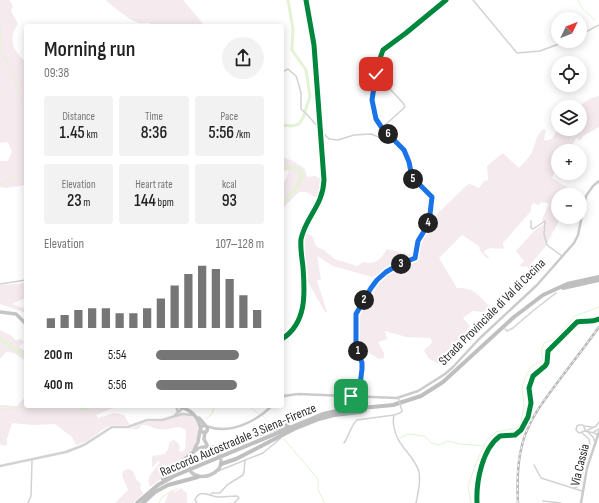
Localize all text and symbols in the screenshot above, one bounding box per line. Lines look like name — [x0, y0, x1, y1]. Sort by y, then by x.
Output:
north arrow — [551, 12, 587, 48]
map controls — [551, 12, 587, 224]
text: Morning run — [44, 36, 135, 63]
button: share — [222, 37, 264, 79]
button: locate — [551, 56, 587, 92]
pin — [359, 57, 393, 91]
icon: check — [365, 63, 387, 85]
text: 09:38 — [44, 65, 69, 81]
button: layers — [551, 100, 587, 136]
text: Distance — [62, 110, 95, 123]
text: Time — [145, 110, 163, 123]
text: Pace — [221, 110, 238, 123]
text: 1.45 — [60, 123, 85, 143]
text: 8:36 — [141, 123, 167, 143]
text: 5:56 — [208, 123, 234, 143]
pin: 6 — [378, 124, 398, 144]
text: 6 — [385, 127, 391, 140]
text: km — [85, 128, 98, 141]
text: /km — [234, 128, 250, 141]
button: + — [551, 144, 587, 180]
pin: 5 — [403, 169, 423, 189]
text: 5 — [411, 172, 415, 185]
text: Elevation — [62, 178, 96, 191]
text: Heart rate — [135, 178, 173, 191]
text: kcal — [222, 178, 237, 191]
button: − — [551, 188, 587, 224]
text: 23 — [67, 191, 82, 211]
text: 144 — [134, 191, 156, 211]
text: 93 — [222, 191, 237, 211]
text: m — [82, 196, 90, 209]
text: bpm — [156, 196, 174, 209]
pin: 4 — [418, 213, 438, 233]
text: 4 — [425, 216, 431, 229]
text: Elevation — [44, 236, 84, 252]
text: 107–128 m — [216, 236, 264, 252]
pin: 3 — [391, 254, 411, 274]
street label: Strada Provinciale di Val di Cecina — [435, 255, 549, 369]
text: 3 — [399, 257, 403, 270]
pin: 2 — [354, 290, 374, 310]
text: 2 — [362, 293, 366, 306]
pin: 1 — [348, 341, 368, 361]
text: 1 — [356, 344, 360, 357]
text: 200 m — [44, 347, 73, 363]
text: 5:54 — [108, 347, 126, 363]
text: 400 m — [44, 377, 73, 393]
text: 5:56 — [108, 377, 127, 393]
pin — [334, 379, 368, 413]
icon: arrive — [340, 385, 362, 407]
street label: Raccordo Autostradale 3 Siena-Firenze — [157, 400, 319, 480]
street label: Via Cassia — [567, 442, 593, 488]

